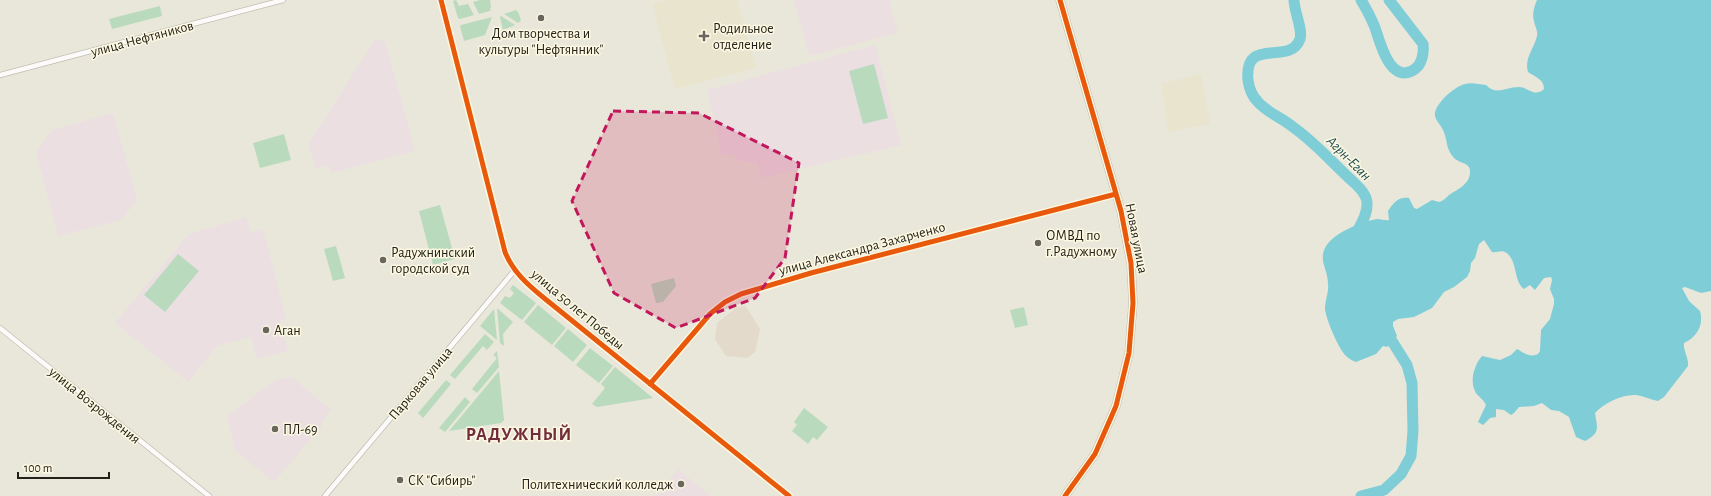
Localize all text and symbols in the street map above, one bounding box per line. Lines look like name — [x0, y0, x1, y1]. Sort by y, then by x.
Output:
marker: Дом творчества и культуры "Нефтянник" — [536, 13, 546, 23]
street label: улица Нефтяников — [89, 19, 195, 60]
place label: Родильное отделение — [713, 22, 774, 52]
place label: Дом творчества и культуры "Нефтянник" — [479, 27, 604, 57]
marker: Родильное отделение — [698, 30, 710, 42]
water label: Агрн-Еган — [1323, 132, 1374, 184]
street label: Новая улица — [1122, 202, 1150, 275]
street label: улица Александра Захарченко — [777, 220, 947, 278]
place label: ОМВД по г.Радужному — [1046, 229, 1117, 259]
marker: ОМВД по г.Радужному — [1033, 238, 1043, 248]
place label: Радужнинский городской суд — [391, 246, 475, 276]
marker: Радужнинский городской суд — [378, 255, 388, 265]
street label: улица 50 лет Победы — [528, 266, 626, 353]
place label: Аган — [274, 324, 301, 338]
marker: Аган — [261, 325, 271, 335]
street label: Парковая улица — [386, 344, 455, 423]
street label: улица Возрождения — [45, 364, 143, 447]
place label: ПЛ-69 — [283, 423, 318, 437]
marker: ПЛ-69 — [270, 424, 280, 434]
district label: РАДУЖНЫЙ — [466, 424, 572, 444]
scale bar — [18, 454, 109, 480]
text: 100 m — [24, 462, 52, 474]
place label: СК "Сибирь" — [408, 474, 476, 488]
marker: СК "Сибирь" — [395, 475, 405, 485]
place label: Политехнический колледж — [521, 478, 673, 492]
marker: Политехнический колледж — [676, 479, 686, 489]

